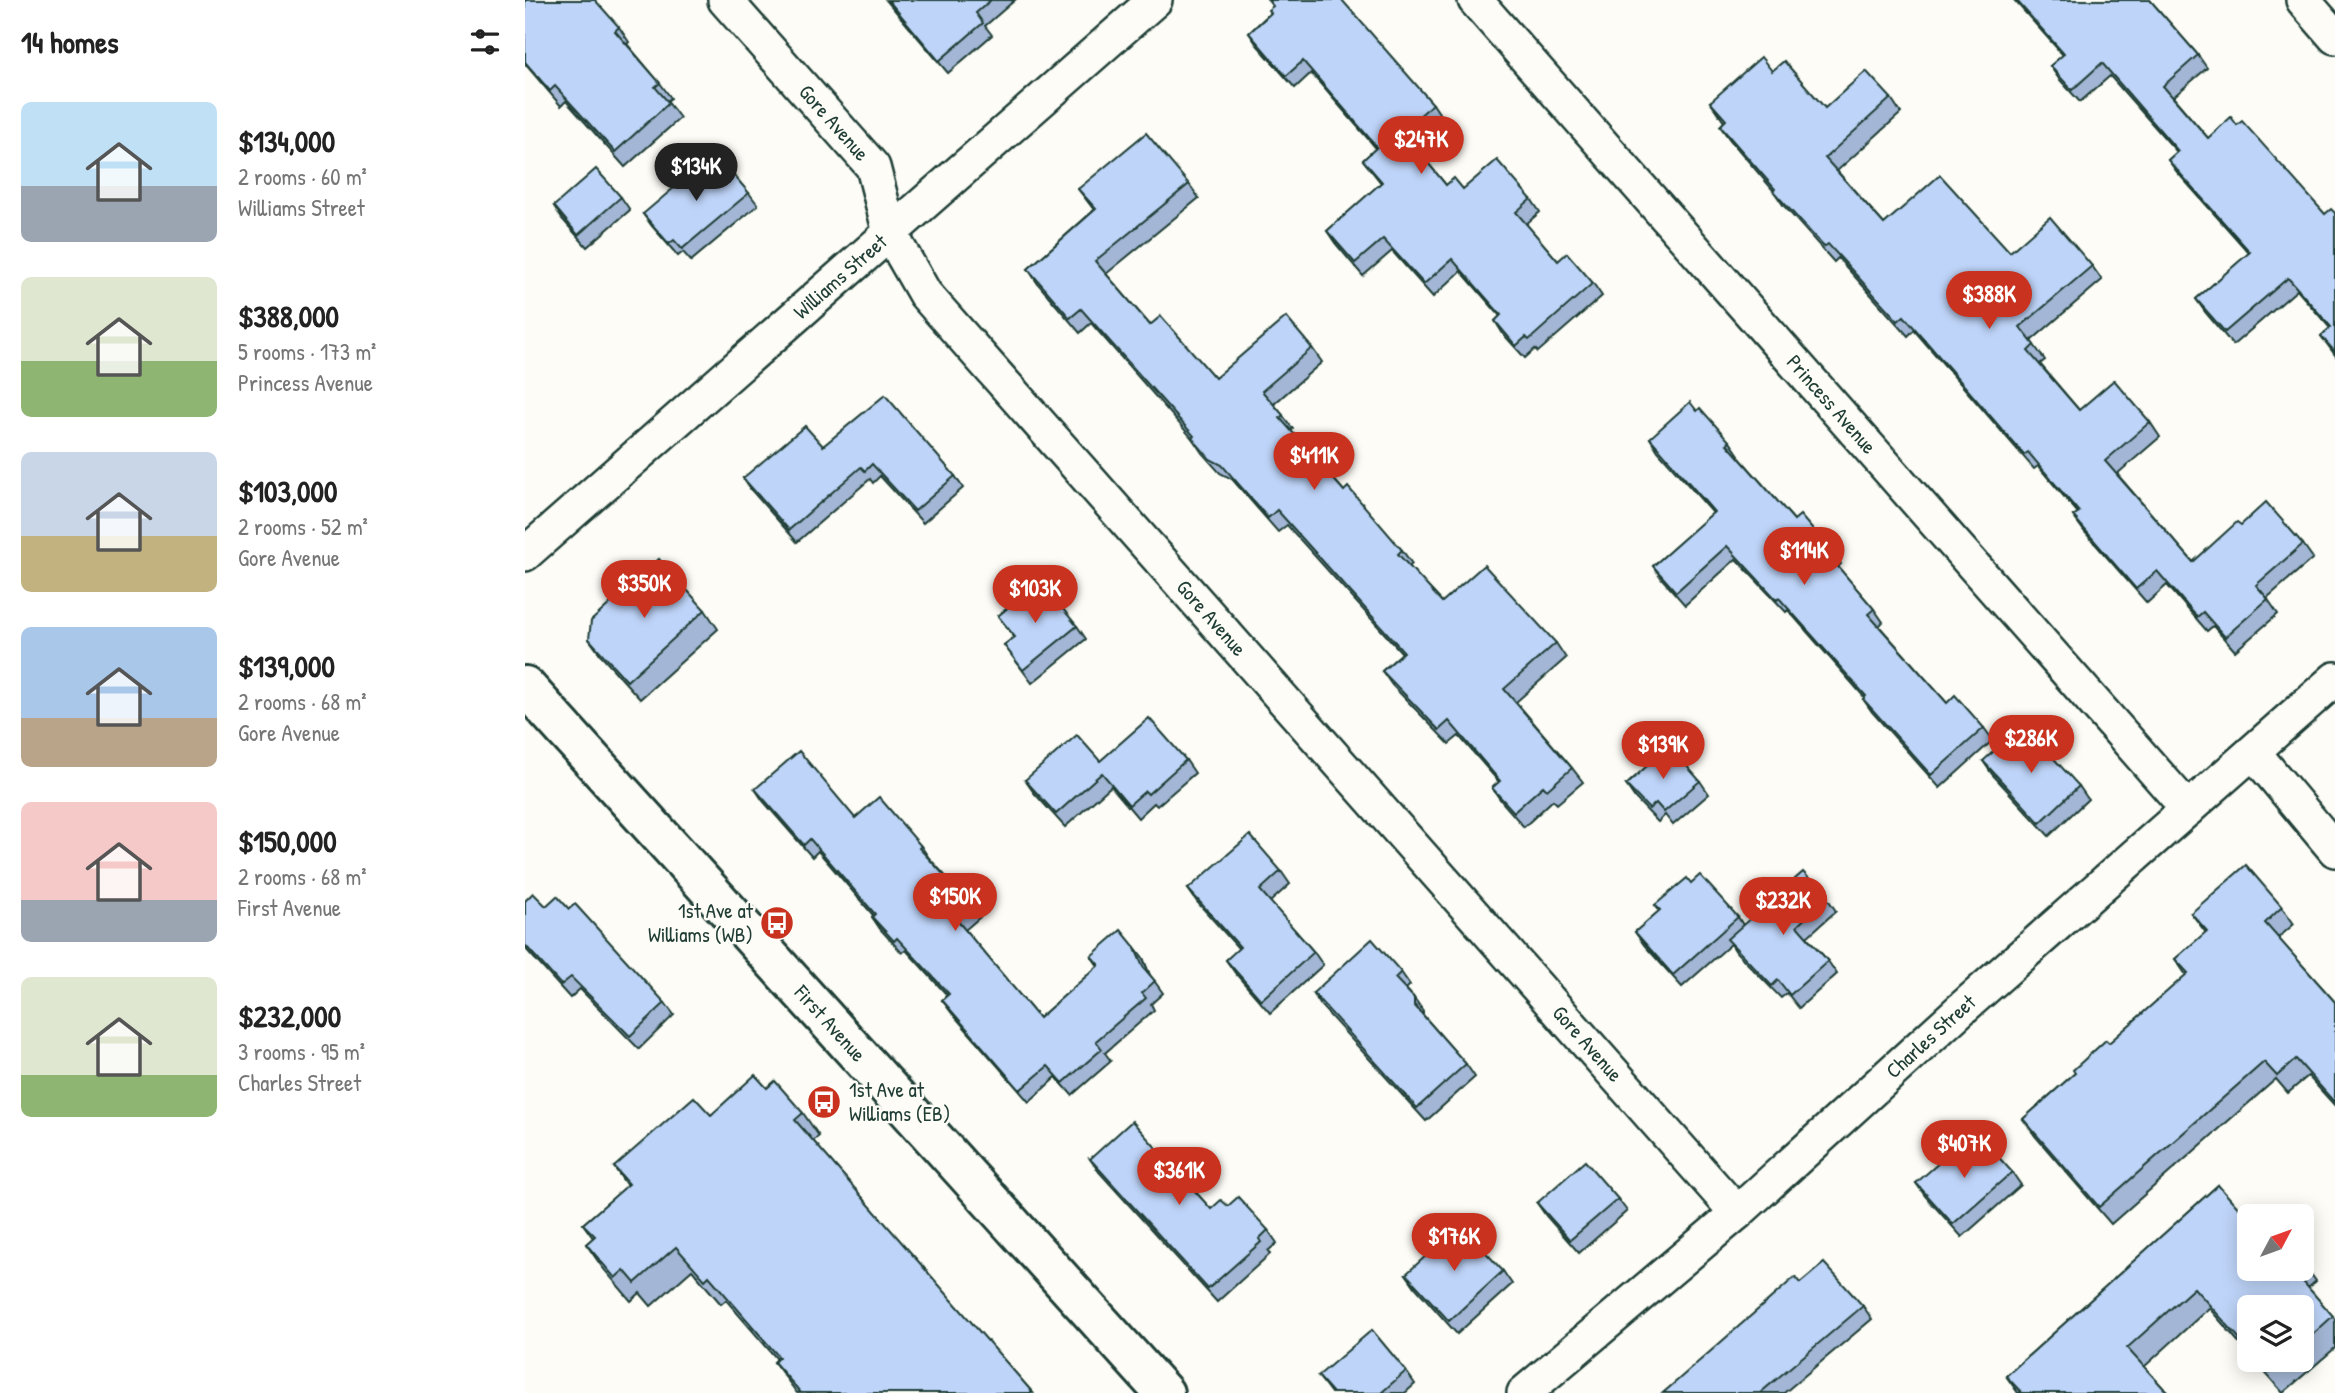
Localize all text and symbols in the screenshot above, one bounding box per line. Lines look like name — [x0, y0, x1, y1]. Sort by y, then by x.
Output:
text: 14 homes — [21, 22, 119, 62]
icon: filters — [466, 23, 504, 61]
street label: Gore Avenue — [792, 78, 876, 167]
pin: $247K — [1372, 116, 1470, 176]
text: $134,000 — [238, 121, 335, 161]
text: $247K — [1394, 123, 1448, 154]
icon: home — [77, 130, 161, 214]
pin: $134K — [647, 144, 745, 203]
text: $134K — [671, 150, 721, 181]
text: 2 rooms · 60 m² — [238, 161, 367, 192]
text: Williams Street — [238, 192, 365, 223]
street label: Williams Street — [787, 227, 894, 325]
pin: $388K — [1940, 272, 2038, 331]
text: $388K — [1962, 278, 2016, 309]
text: $388,000 — [238, 296, 339, 336]
icon: home — [77, 305, 161, 389]
text: 5 rooms · 173 m² — [238, 336, 376, 367]
street label: Princess Avenue — [1780, 348, 1883, 460]
text: Princess Avenue — [238, 367, 373, 398]
pin: $411K — [1265, 433, 1363, 492]
text: $411K — [1289, 439, 1339, 470]
text: $103,000 — [238, 471, 337, 511]
icon: home — [77, 480, 161, 564]
text: 2 rooms · 52 m² — [238, 511, 368, 542]
pin: $114K — [1755, 528, 1853, 587]
text: $114K — [1779, 534, 1829, 565]
text: Gore Avenue — [238, 542, 340, 573]
pin: $350K — [595, 560, 693, 620]
pin: $103K — [986, 566, 1084, 625]
text: $350K — [617, 567, 671, 598]
text: $103K — [1009, 572, 1061, 603]
street label: Gore Avenue — [1170, 573, 1253, 662]
text: $139,000 — [238, 646, 335, 686]
icon: home — [77, 655, 161, 739]
text: 2 rooms · 68 m² — [238, 686, 366, 717]
pin: $286K — [1982, 716, 2080, 775]
text: Gore Avenue — [238, 717, 340, 748]
pin: $139K — [1614, 722, 1712, 781]
text: $286K — [2004, 722, 2058, 753]
text: $139K — [1638, 728, 1688, 759]
text: $150,000 — [238, 821, 337, 861]
icon: home — [77, 830, 161, 914]
text: 2 rooms · 68 m² — [238, 861, 366, 892]
pin: $150K — [906, 874, 1004, 933]
pin: $232K — [1734, 878, 1832, 937]
text: $150K — [929, 880, 981, 911]
text: $232K — [1755, 884, 1811, 915]
text: First Avenue — [238, 892, 341, 923]
place label: 1st Ave at Williams (WB) — [648, 896, 754, 949]
bus stop icon: 1st Ave at Williams (WB) — [758, 904, 796, 942]
street label: First Avenue — [787, 978, 873, 1068]
street label: Charles Street — [1879, 987, 1983, 1085]
text: $232,000 — [238, 996, 341, 1036]
street label: Gore Avenue — [1546, 999, 1629, 1088]
icon: home — [77, 1005, 161, 1089]
text: 3 rooms · 95 m² — [238, 1036, 365, 1067]
text: Charles Street — [238, 1067, 361, 1098]
place label: 1st Ave at Williams (EB) — [849, 1075, 950, 1128]
bus stop icon: 1st Ave at Williams (EB) — [805, 1083, 843, 1121]
pin: $407K — [1915, 1120, 2013, 1180]
text: $407K — [1937, 1127, 1991, 1158]
pin: $361K — [1130, 1148, 1228, 1207]
text: $361K — [1153, 1154, 1205, 1185]
north arrow — [2237, 1204, 2313, 1281]
map controls — [2237, 1204, 2314, 1372]
pin: $176K — [1405, 1214, 1503, 1273]
text: $176K — [1428, 1220, 1480, 1251]
button: layers — [2237, 1295, 2314, 1372]

